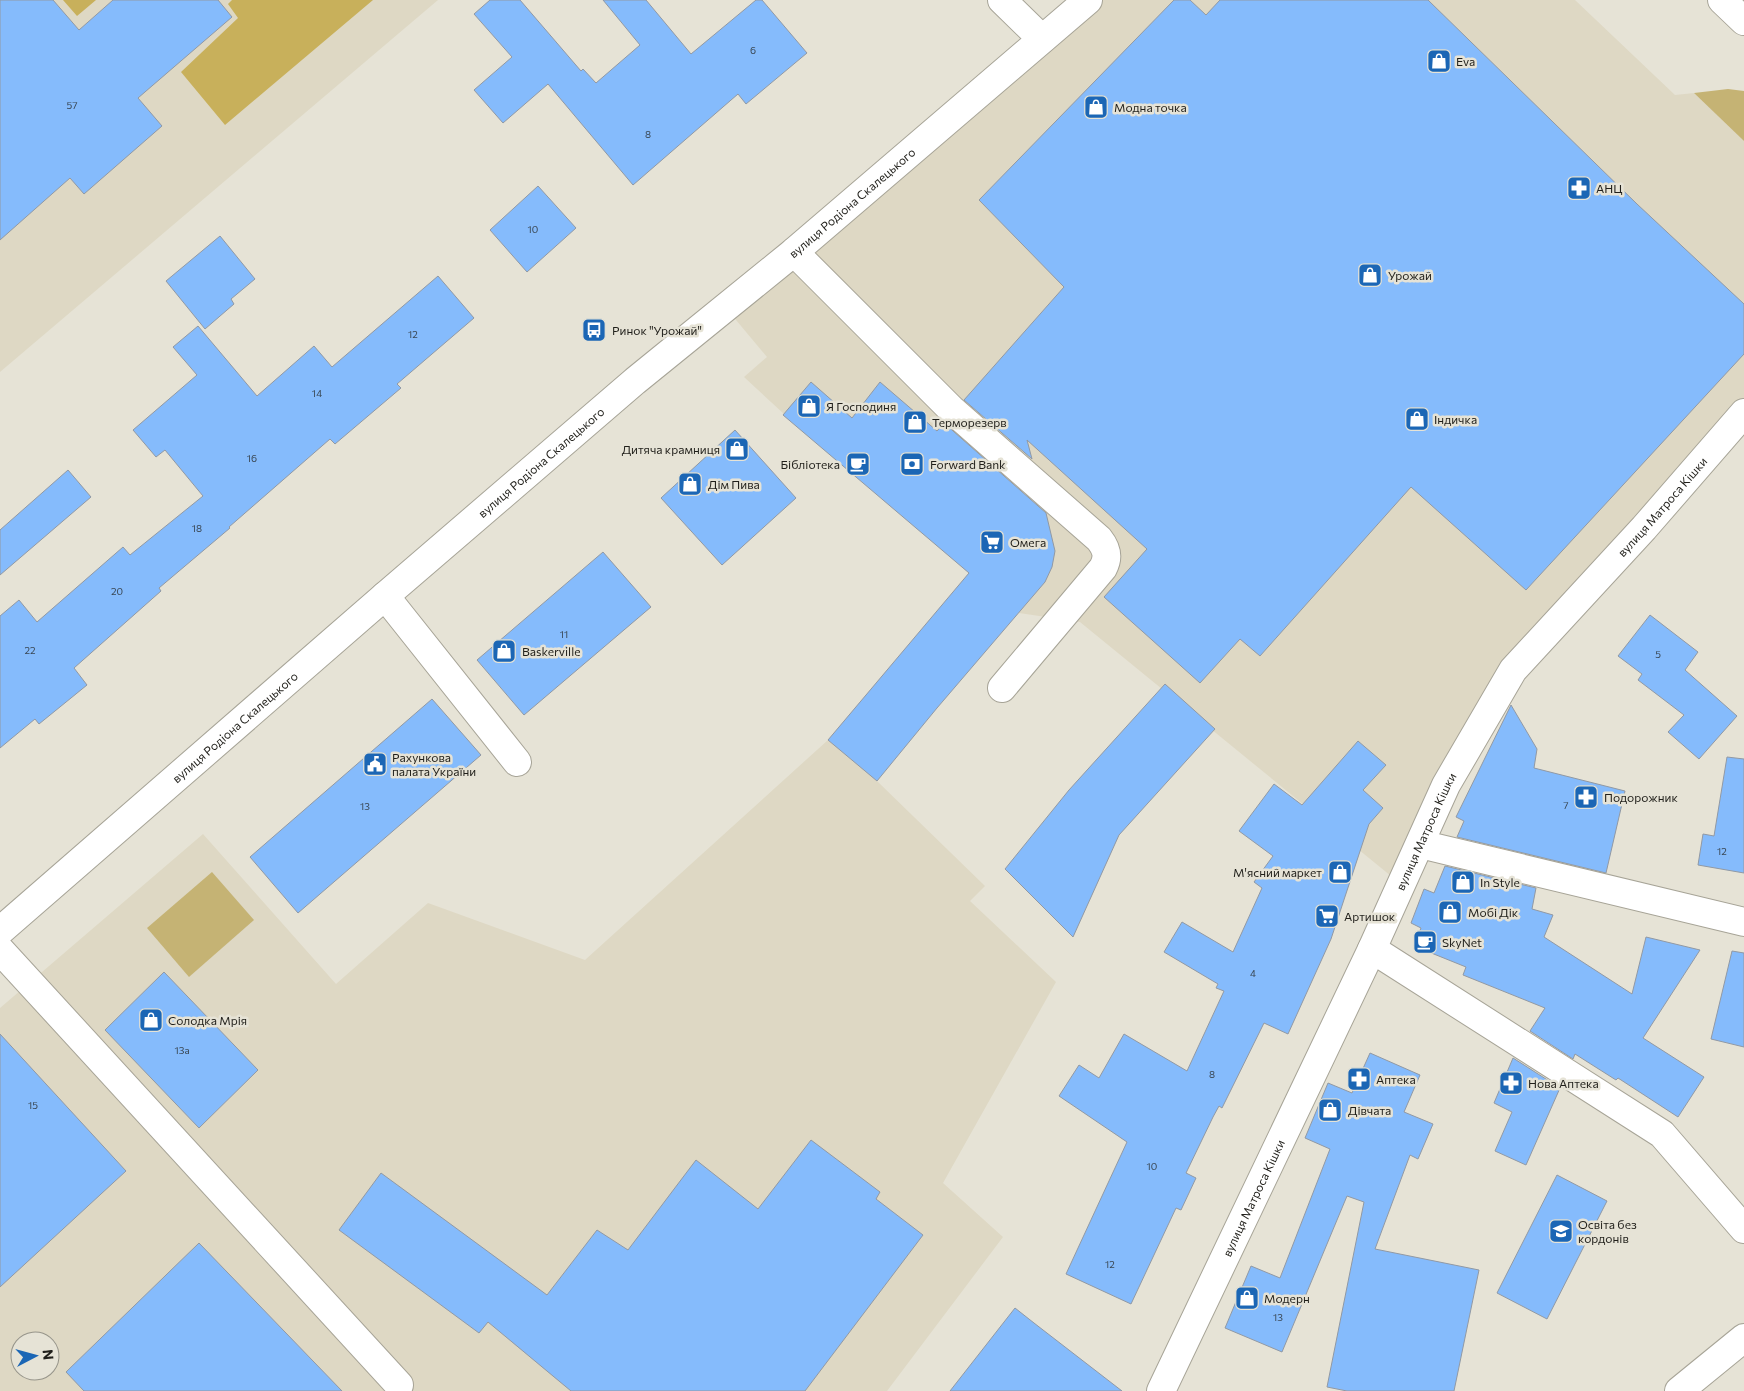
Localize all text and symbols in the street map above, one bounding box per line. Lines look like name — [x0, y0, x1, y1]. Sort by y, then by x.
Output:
house number: 6 — [750, 44, 756, 56]
shop icon: Eva — [1426, 48, 1452, 74]
place label: Eva — [1456, 54, 1475, 68]
shop icon: Модна точка — [1083, 94, 1109, 120]
house number: 57 — [66, 99, 78, 111]
place label: Модна точка — [1114, 100, 1187, 114]
house number: 8 — [645, 128, 651, 140]
street label: вулиця Родіона Скалецького — [786, 144, 918, 260]
pharmacy icon: АНЦ — [1566, 175, 1592, 201]
place label: АНЦ — [1596, 181, 1622, 195]
house number: 10 — [528, 223, 538, 235]
shop icon: Урожай — [1357, 262, 1383, 288]
place label: Урожай — [1388, 268, 1432, 282]
bus stop icon: Ринок "Урожай" — [581, 317, 607, 343]
place label: Ринок "Урожай" — [612, 323, 702, 337]
house number: 12 — [408, 328, 418, 340]
house number: 14 — [312, 387, 322, 399]
shop icon: Я Господиня — [796, 393, 822, 419]
place label: Я Господиня — [826, 399, 896, 413]
street label: вулиця Родіона Скалецького — [475, 404, 607, 520]
shop icon: Індичка — [1404, 406, 1430, 432]
shop icon: Терморезерв — [902, 409, 928, 435]
place label: Індичка — [1434, 412, 1477, 426]
place label: Терморезерв — [932, 415, 1007, 429]
shop icon: Дитяча крамниця — [724, 436, 750, 462]
place label: Дитяча крамниця — [622, 442, 720, 456]
cafe icon: Бібліотека — [845, 451, 871, 477]
bank icon: Forward Bank — [899, 451, 925, 477]
house number: 16 — [247, 452, 257, 464]
street label: вулиця Матроса Кішки — [1614, 454, 1710, 559]
place label: Бібліотека — [781, 457, 840, 471]
place label: Forward Bank — [930, 457, 1006, 471]
shop icon: Дім Пива — [677, 471, 703, 497]
place label: Дім Пива — [708, 477, 760, 491]
house number: 18 — [192, 522, 202, 534]
supermarket icon: Омега — [979, 529, 1005, 555]
place label: Омега — [1010, 535, 1046, 549]
house number: 20 — [111, 585, 123, 597]
house number: 11 — [560, 628, 568, 640]
shop icon: Baskerville — [491, 638, 517, 664]
house number: 22 — [24, 644, 36, 656]
place label: Baskerville — [522, 644, 581, 658]
house number: 5 — [1655, 648, 1661, 660]
street label: вулиця Родіона Скалецького — [169, 668, 300, 785]
place label: Рахункова палата України — [392, 750, 476, 778]
public building icon: Рахункова палата України — [362, 751, 388, 777]
street label: вулиця Матроса Кішки — [1392, 770, 1459, 892]
pharmacy icon: Подорожник — [1573, 784, 1599, 810]
place label: Подорожник — [1604, 790, 1678, 804]
house number: 7 — [1563, 799, 1569, 811]
house number: 13 — [360, 800, 370, 812]
house number: 12 — [1717, 845, 1727, 857]
shop icon: М'ясний маркет — [1327, 859, 1353, 885]
place label: М'ясний маркет — [1233, 865, 1322, 879]
shop icon: In Style — [1450, 869, 1476, 895]
place label: In Style — [1480, 875, 1520, 889]
shop icon: Мобі Дік — [1437, 899, 1463, 925]
supermarket icon: Артишок — [1314, 903, 1340, 929]
place label: Мобі Дік — [1468, 905, 1519, 919]
place label: Артишок — [1344, 909, 1396, 923]
cafe icon: SkyNet — [1412, 929, 1438, 955]
place label: SkyNet — [1442, 935, 1482, 949]
house number: 4 — [1250, 967, 1256, 979]
shop icon: Солодка Мрія — [138, 1007, 164, 1033]
place label: Солодка Мрія — [168, 1013, 247, 1027]
house number: 13а — [174, 1044, 190, 1056]
pharmacy icon: Аптека — [1346, 1066, 1372, 1092]
house number: 8 — [1209, 1068, 1215, 1080]
pharmacy icon: Нова Аптека — [1498, 1070, 1524, 1096]
place label: Аптека — [1376, 1072, 1416, 1086]
place label: Нова Аптека — [1528, 1076, 1599, 1090]
shop icon: Дівчата — [1317, 1097, 1343, 1123]
house number: 15 — [28, 1099, 38, 1111]
place label: Дівчата — [1348, 1103, 1391, 1117]
street label: вулиця Матроса Кішки — [1219, 1137, 1287, 1259]
house number: 10 — [1147, 1160, 1157, 1172]
place label: Освіта без кордонів — [1578, 1217, 1637, 1245]
school or university icon: Освіта без кордонів — [1548, 1218, 1574, 1244]
house number: 12 — [1105, 1258, 1115, 1270]
shop icon: Модерн — [1234, 1285, 1260, 1311]
place label: Модерн — [1264, 1291, 1310, 1305]
house number: 13 — [1273, 1311, 1283, 1323]
north arrow — [10, 1331, 60, 1381]
text: N — [39, 1348, 57, 1361]

